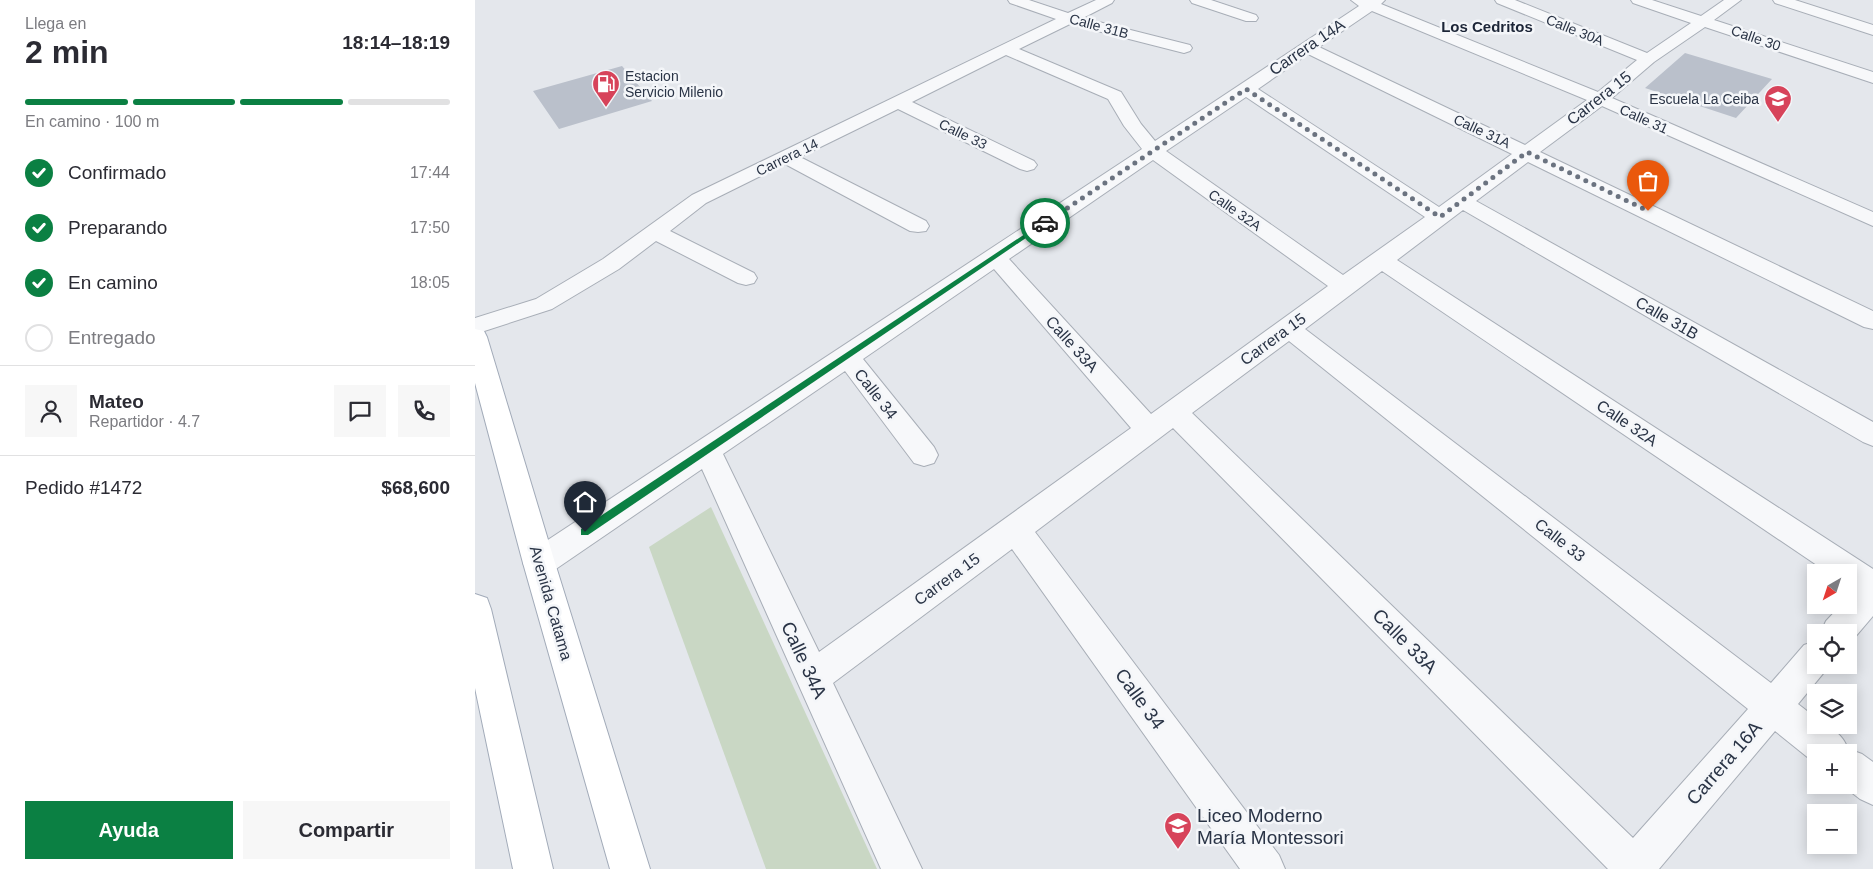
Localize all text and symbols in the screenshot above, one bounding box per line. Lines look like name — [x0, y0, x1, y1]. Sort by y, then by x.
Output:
street label: Calle 31B — [1068, 10, 1130, 42]
street label: Calle 30A — [1544, 11, 1607, 49]
text: Llega en — [25, 15, 86, 32]
street label: Carrera 14A — [1266, 15, 1348, 78]
district label: Los Cedritos — [1441, 18, 1533, 35]
street label: Calle 30 — [1729, 22, 1783, 54]
text: 18:14–18:19 — [342, 32, 450, 53]
text: 2 min — [25, 34, 109, 70]
place label: Estacion Servicio Milenio — [625, 68, 723, 100]
street label: Carrera 15 — [1564, 68, 1634, 128]
fuel station icon: Estacion Servicio Milenio — [591, 69, 621, 108]
school or university icon: Escuela La Ceiba — [1763, 84, 1793, 123]
place label: Escuela La Ceiba — [1649, 91, 1759, 107]
street label: Calle 31 — [1617, 101, 1671, 137]
street label: Calle 31A — [1451, 111, 1513, 151]
text: En camino · 100 m — [25, 113, 159, 130]
street label: Calle 33 — [936, 116, 990, 153]
street label: Carrera 14 — [753, 135, 821, 179]
icon: check — [25, 159, 53, 187]
pin — [1627, 160, 1669, 211]
text: Confirmado — [68, 162, 166, 183]
text: 17:44 — [410, 164, 450, 181]
icon: bag — [1634, 167, 1662, 195]
street label: Calle 32A — [1206, 186, 1265, 234]
courier — [1020, 198, 1070, 248]
icon: car — [1031, 209, 1059, 237]
icon: check — [25, 214, 53, 242]
text: Preparando — [68, 217, 167, 238]
text: 17:50 — [410, 219, 450, 236]
icon: check — [25, 269, 53, 297]
text: En camino — [68, 272, 158, 293]
text: 18:05 — [410, 274, 450, 291]
street label: Calle 31B — [1633, 293, 1701, 343]
street label: Carrera 15 — [1237, 310, 1309, 368]
street label: Calle 33A — [1042, 313, 1102, 376]
text: Entregado — [68, 327, 156, 348]
street label: Calle 34 — [851, 366, 901, 422]
button: person — [25, 385, 77, 437]
button: chat — [334, 385, 386, 437]
button: phone — [398, 385, 450, 437]
text: Mateo — [89, 391, 144, 412]
street label: Calle 32A — [1593, 397, 1661, 450]
text: Repartidor · 4.7 — [89, 413, 200, 430]
text: Pedido #1472 — [25, 477, 142, 498]
text: $68,600 — [381, 477, 450, 498]
pin — [564, 481, 606, 532]
icon: home — [571, 488, 599, 516]
street label: Calle 33 — [1532, 515, 1588, 565]
street label: Avenida Catama — [527, 544, 575, 662]
street label: Carrera 15 — [911, 550, 983, 608]
north arrow — [1807, 564, 1857, 614]
map controls — [1807, 564, 1857, 854]
street label: Calle 33A — [1368, 604, 1442, 678]
street label: Calle 34A — [777, 618, 831, 702]
button: locate — [1807, 624, 1857, 674]
street label: Calle 34 — [1111, 665, 1169, 734]
button: layers — [1807, 684, 1857, 734]
street label: Carrera 16A — [1682, 717, 1766, 809]
button: + — [1807, 744, 1857, 794]
button: Ayuda — [25, 801, 233, 859]
button: Compartir — [243, 801, 450, 859]
button: − — [1807, 804, 1857, 854]
place label: Liceo Moderno María Montessori — [1197, 805, 1344, 848]
school or university icon: Liceo Moderno María Montessori — [1163, 811, 1193, 850]

